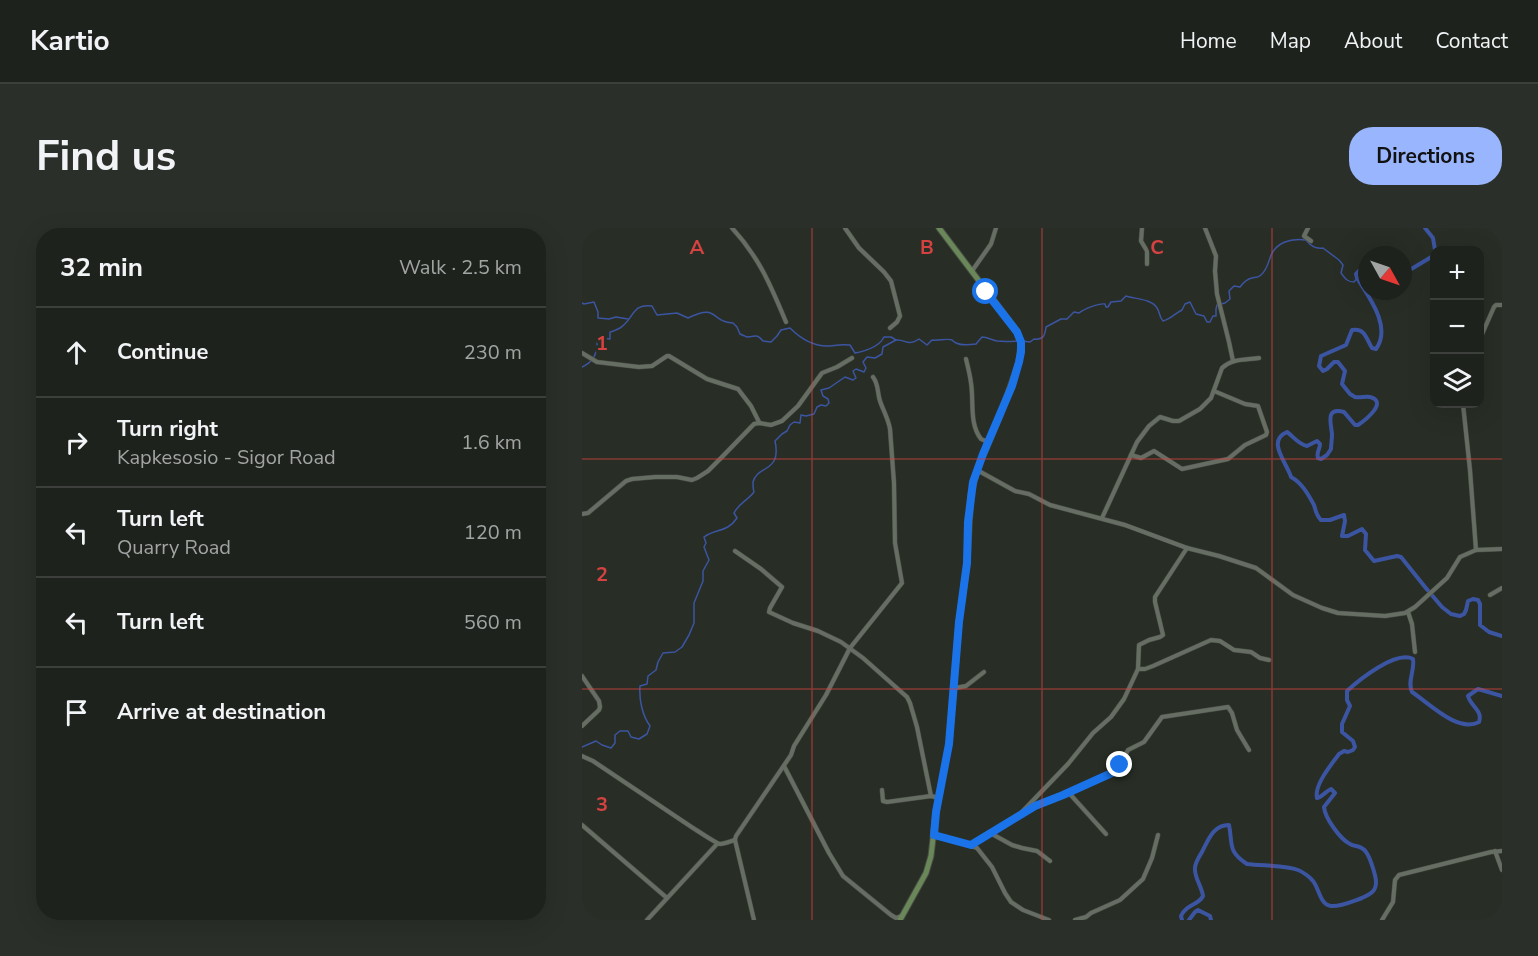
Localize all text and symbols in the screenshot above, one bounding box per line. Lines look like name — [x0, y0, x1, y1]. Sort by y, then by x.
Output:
text: Kartio — [30, 22, 110, 60]
text: Home — [1180, 27, 1237, 55]
text: Map — [1270, 27, 1311, 55]
text: About — [1344, 27, 1402, 55]
text: Contact — [1435, 27, 1508, 55]
button: Directions — [1349, 127, 1502, 185]
text: Find us — [36, 128, 176, 185]
text: A — [690, 234, 705, 261]
text: B — [920, 234, 934, 261]
text: C — [1150, 234, 1164, 261]
north arrow — [1358, 246, 1412, 300]
map controls — [1430, 246, 1484, 408]
button: + — [1430, 246, 1484, 300]
text: 32 min — [60, 250, 143, 285]
text: Walk · 2.5 km — [399, 254, 522, 281]
route start — [972, 278, 998, 304]
button: − — [1430, 300, 1484, 354]
text: 1 — [596, 330, 608, 357]
icon: ahead — [60, 336, 93, 369]
text: Continue — [117, 337, 208, 367]
text: 230 m — [464, 339, 522, 366]
button: layers — [1430, 354, 1484, 408]
text: Turn right — [117, 414, 218, 444]
icon: right — [60, 426, 93, 459]
text: 1.6 km — [461, 429, 522, 456]
text: Kapkesosio - Sigor Road — [117, 444, 336, 471]
text: Turn left — [117, 504, 204, 534]
icon: left — [60, 516, 93, 549]
text: 120 m — [464, 519, 522, 546]
text: Quarry Road — [117, 534, 231, 561]
text: 2 — [596, 561, 608, 588]
icon: left — [60, 606, 93, 639]
text: Turn left — [117, 607, 204, 637]
text: 560 m — [464, 609, 522, 636]
icon: arrive — [60, 696, 93, 729]
text: Arrive at destination — [117, 697, 326, 727]
route end — [1106, 751, 1132, 777]
text: 3 — [596, 791, 608, 818]

